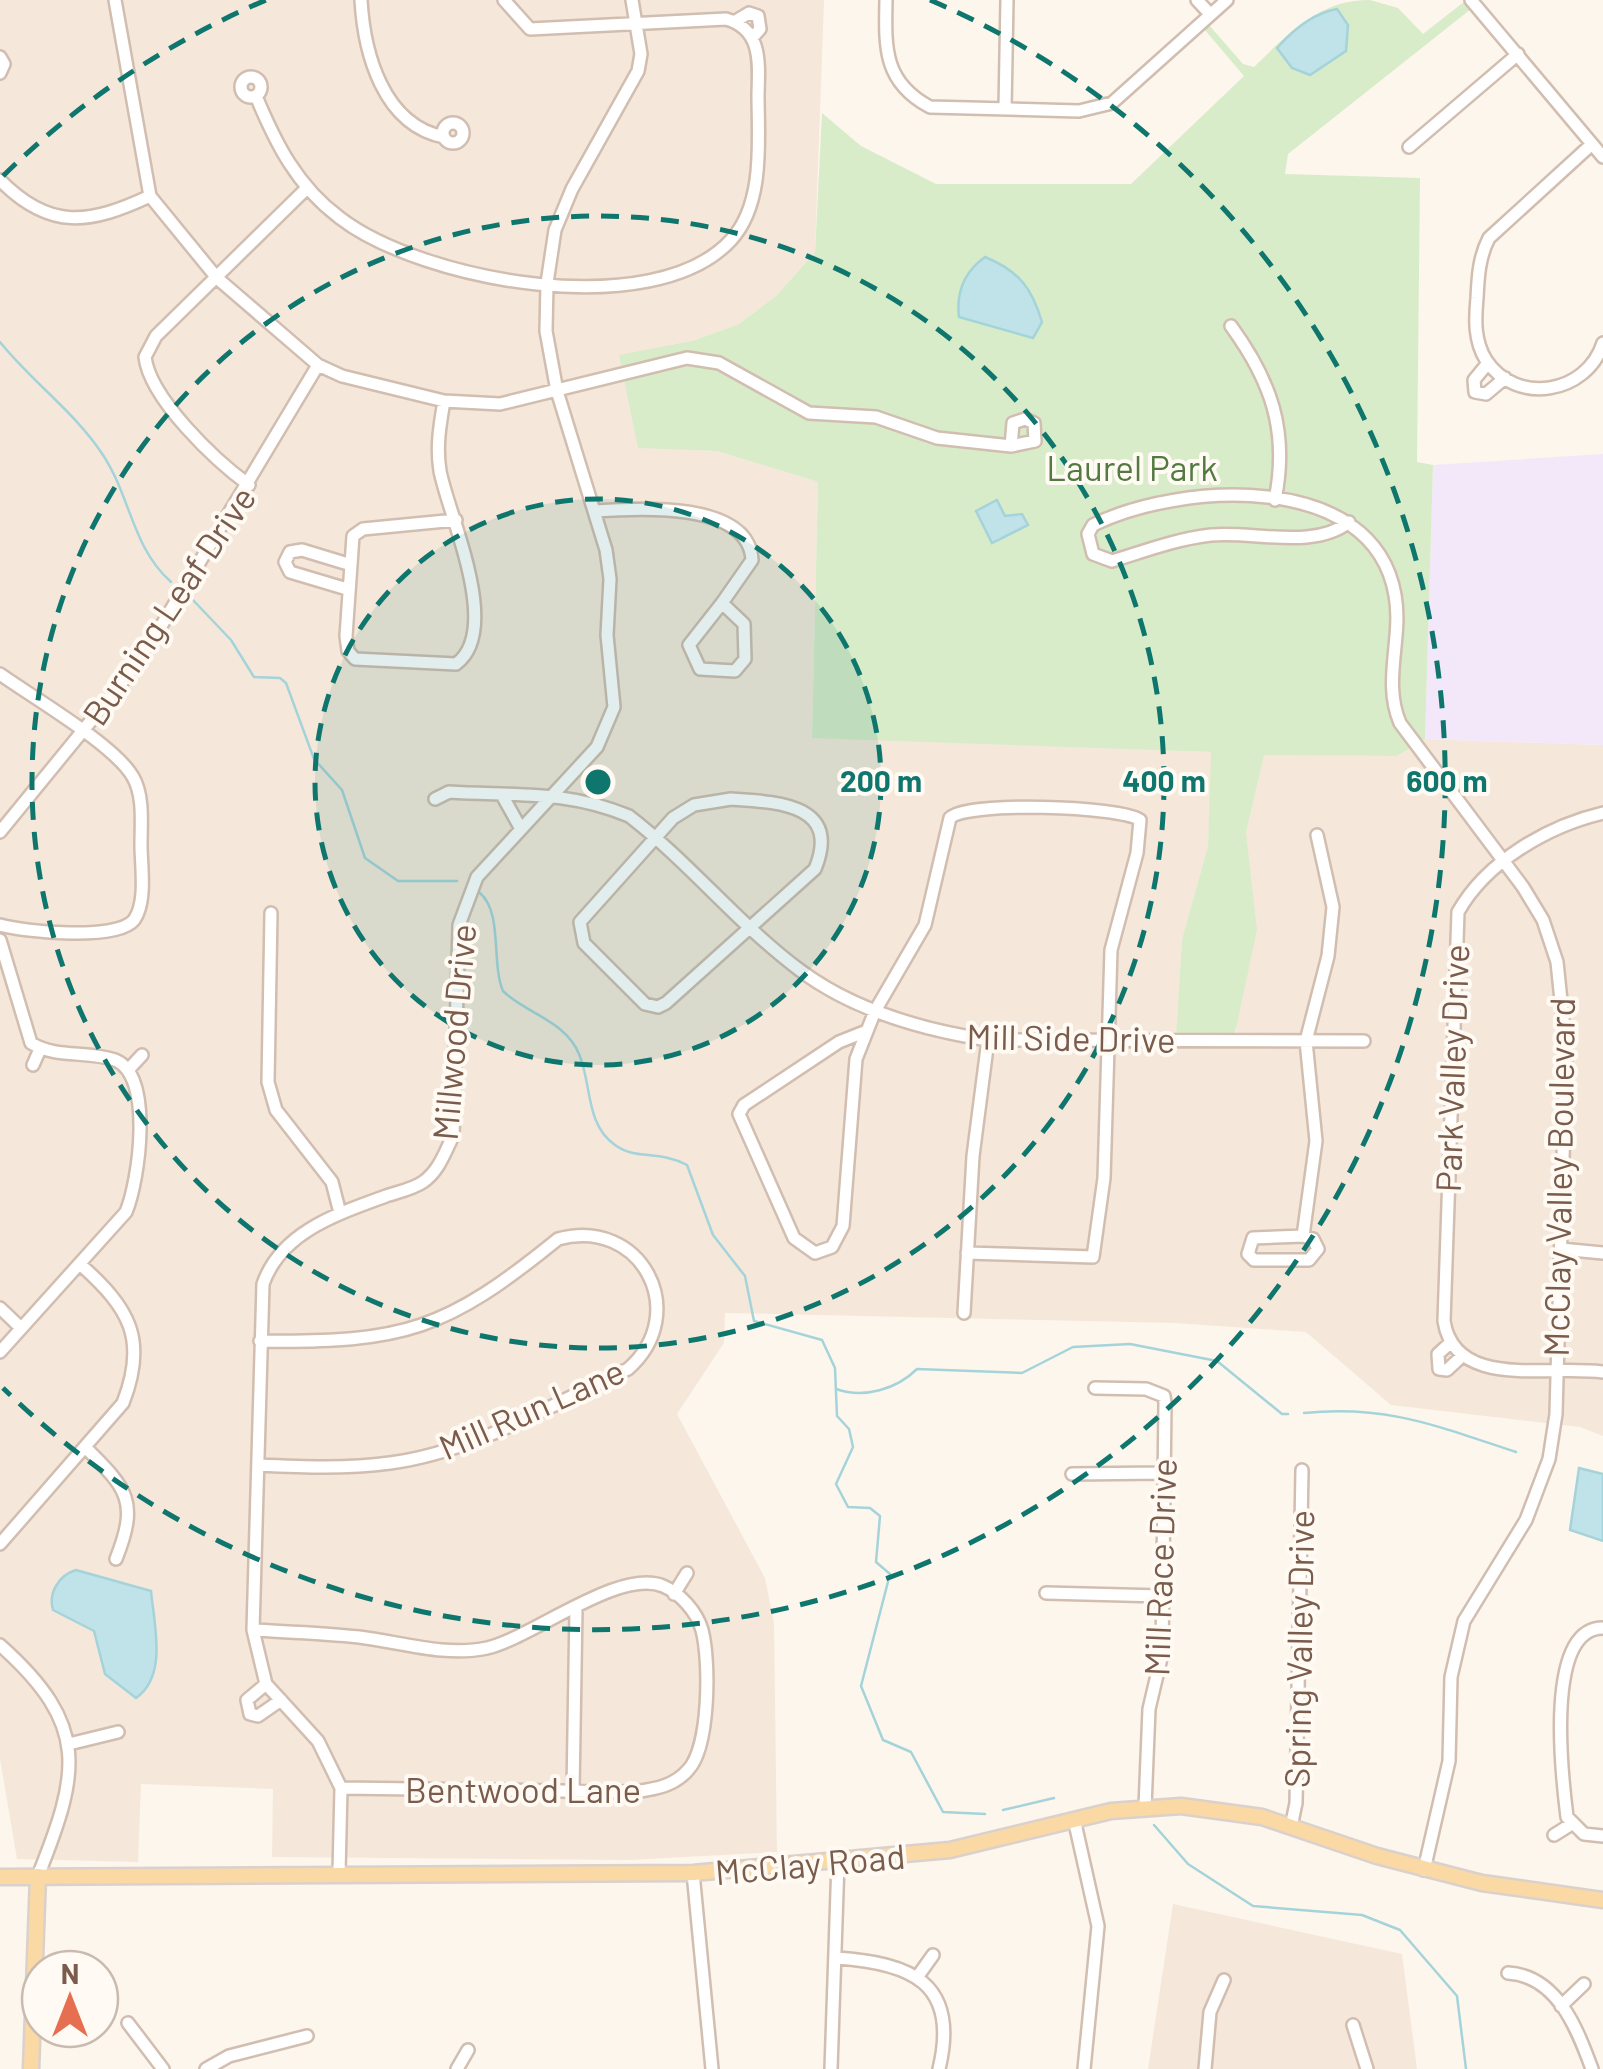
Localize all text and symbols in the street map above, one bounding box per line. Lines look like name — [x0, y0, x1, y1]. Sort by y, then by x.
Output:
park label: Laurel Park — [1046, 446, 1218, 488]
street label: Burning Leaf Drive — [73, 478, 263, 732]
text: 200 m — [840, 762, 922, 798]
text: 400 m — [1122, 762, 1206, 798]
text: 600 m — [1406, 762, 1488, 798]
centre of rings — [580, 764, 616, 800]
street label: Millwood Drive — [423, 922, 483, 1142]
street label: Park Valley Drive — [1426, 943, 1476, 1193]
street label: McClay Valley Boulevard — [1534, 997, 1582, 1357]
street label: Mill Side Drive — [966, 1014, 1176, 1060]
street label: Mill Run Lane — [432, 1349, 630, 1467]
street label: Mill Race Drive — [1134, 1457, 1184, 1677]
street label: Spring Valley Drive — [1275, 1510, 1321, 1788]
street label: Bentwood Lane — [405, 1768, 641, 1810]
street label: McClay Road — [713, 1834, 907, 1892]
north arrow — [20, 1949, 120, 2049]
text: N — [61, 1956, 79, 1990]

